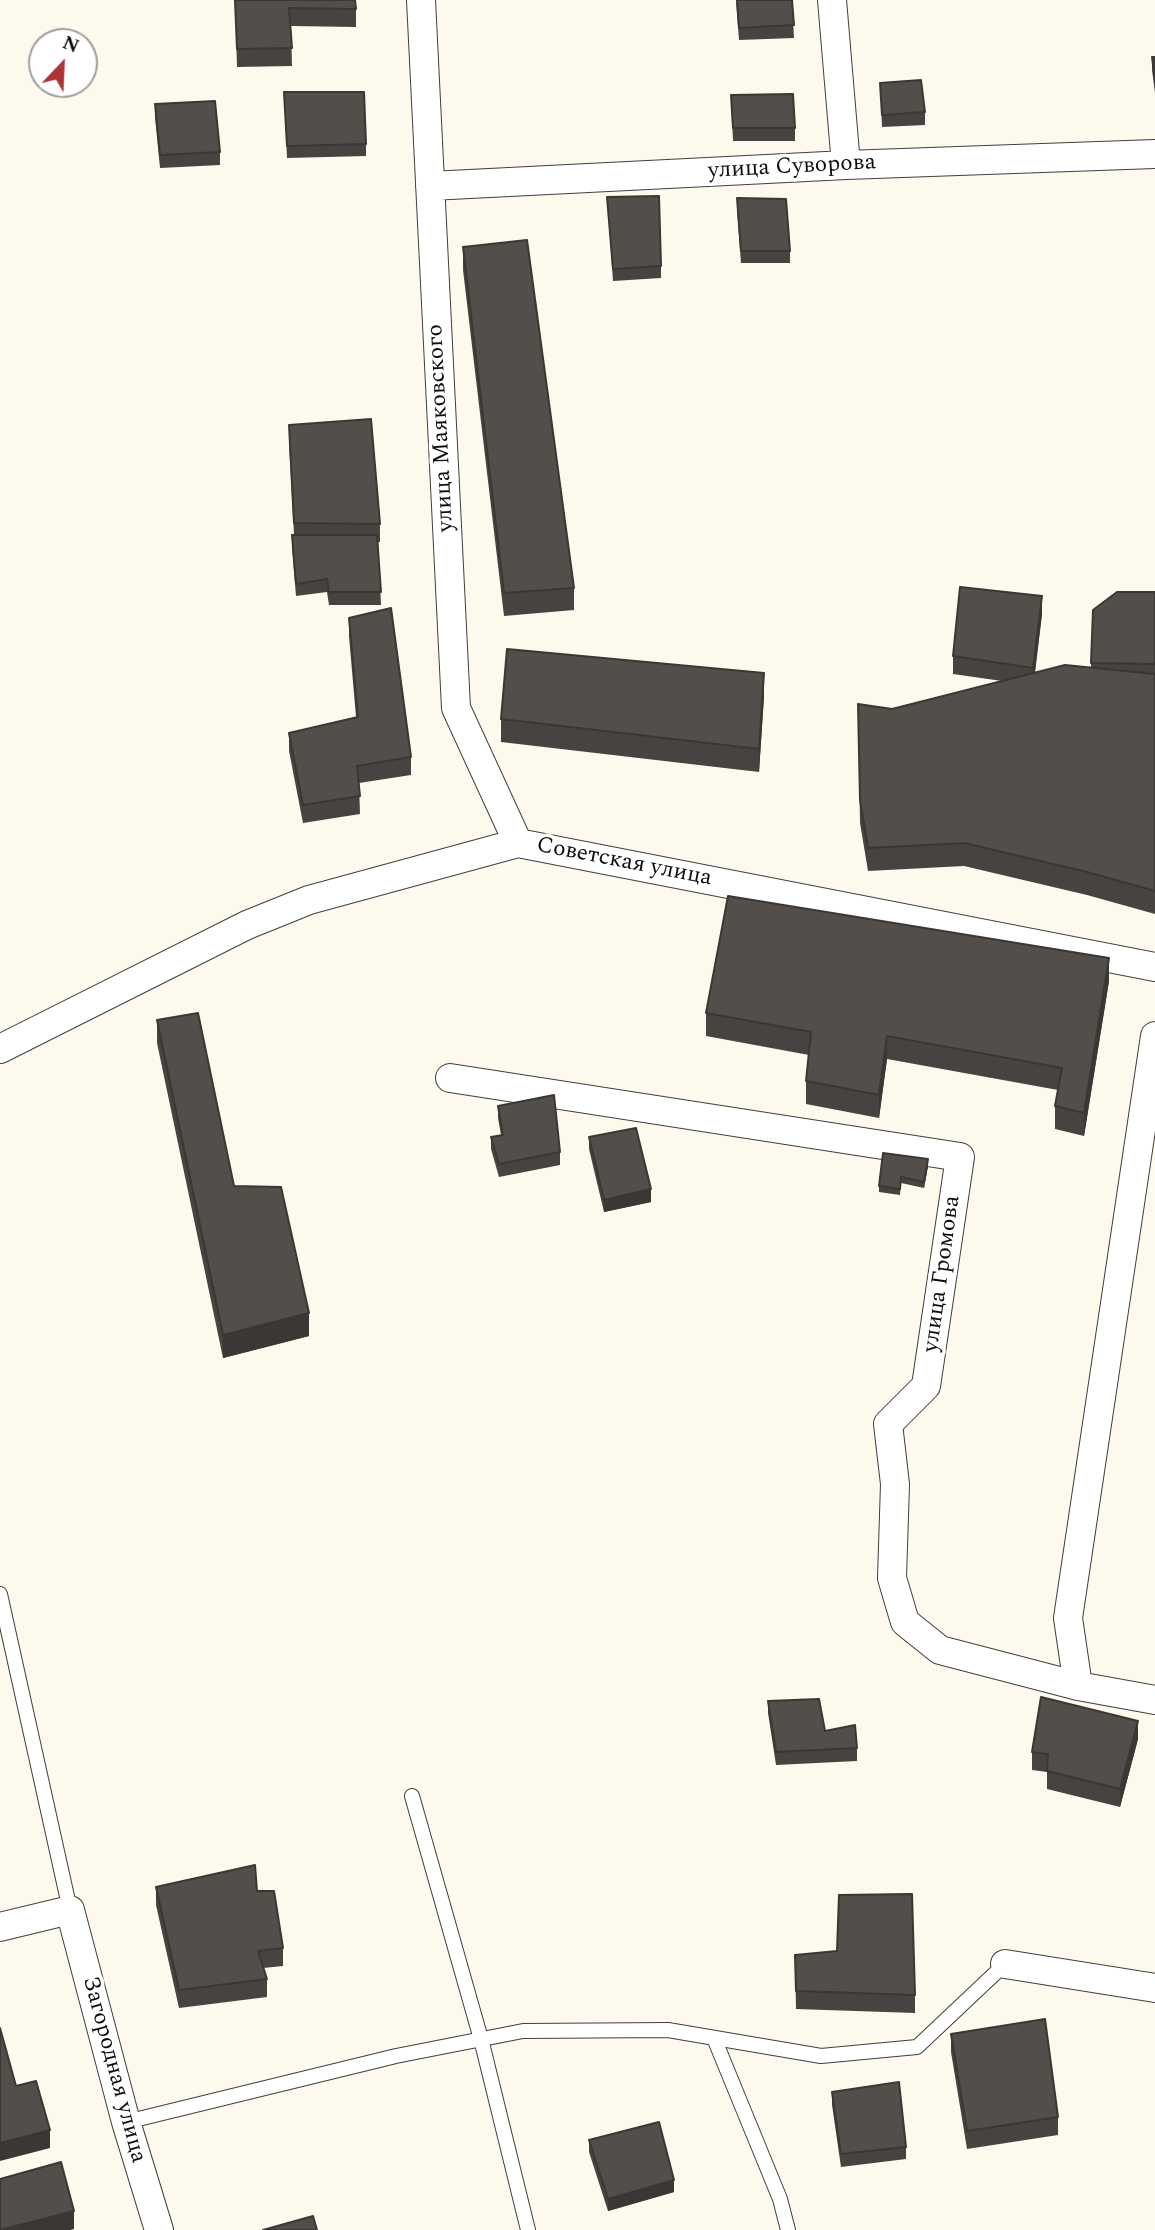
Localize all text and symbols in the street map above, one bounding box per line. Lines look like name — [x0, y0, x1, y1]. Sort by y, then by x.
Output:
north arrow — [28, 28, 98, 98]
text: N — [58, 29, 83, 61]
street label: улица Суворова — [707, 150, 877, 186]
street label: улица Маяковского — [423, 323, 461, 533]
street label: Советская улица — [534, 832, 714, 894]
street label: улица Громова — [918, 1194, 968, 1354]
street label: Загородная улица — [75, 1974, 151, 2166]

